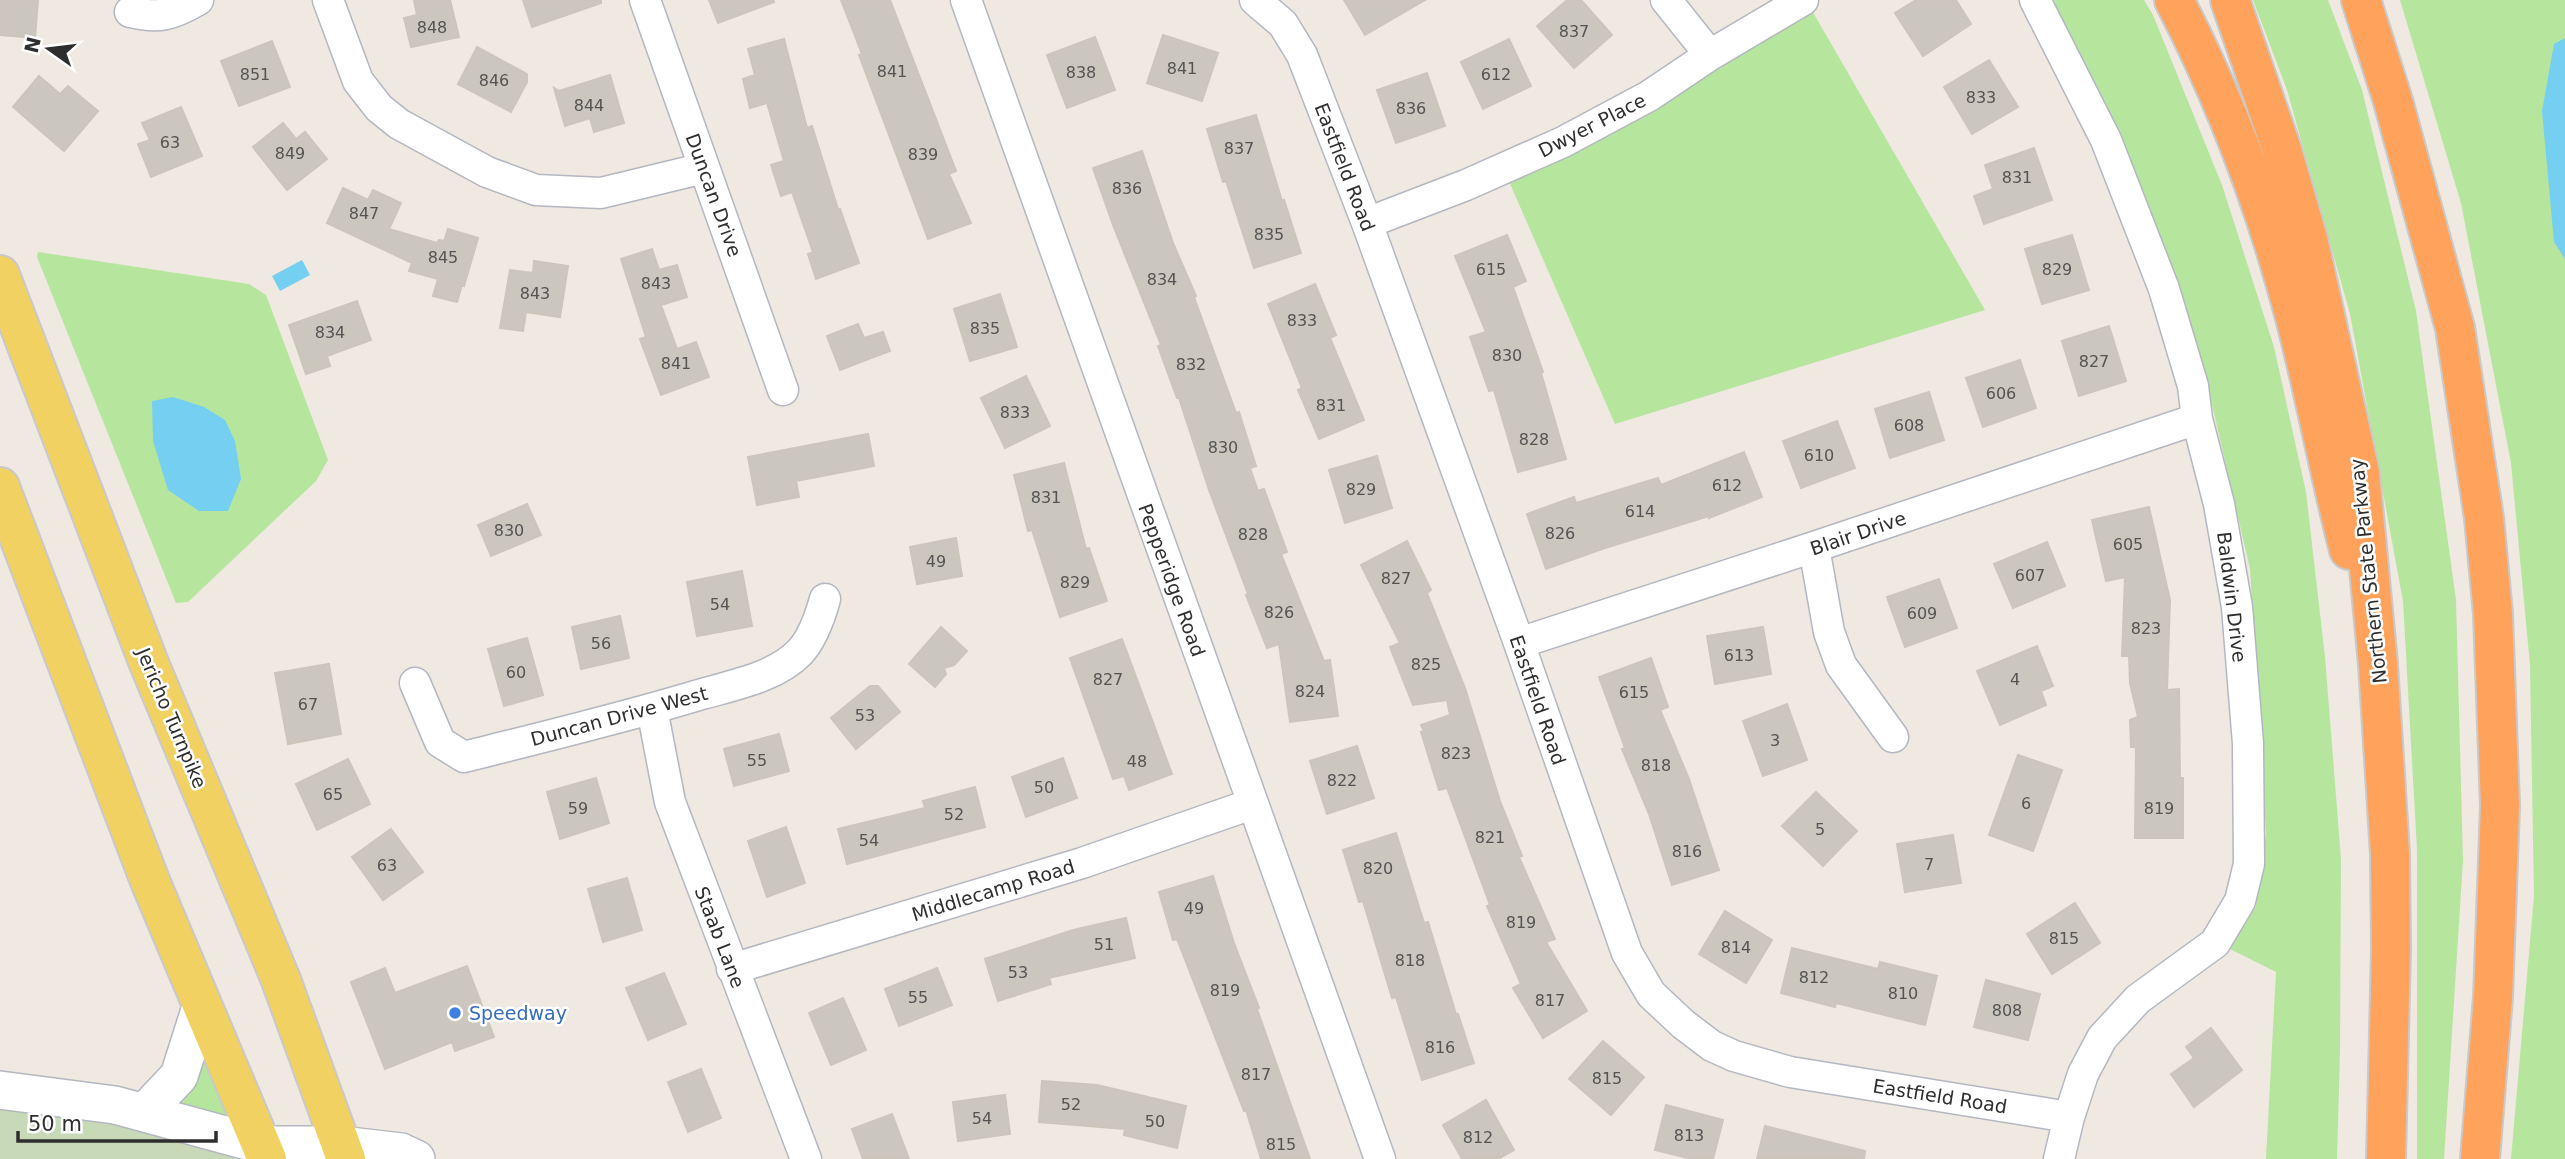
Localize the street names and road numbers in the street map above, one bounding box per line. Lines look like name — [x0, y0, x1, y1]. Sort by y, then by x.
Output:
street label: Dwyer Place — [1535, 89, 1649, 161]
street label: Eastfield Road — [1310, 100, 1380, 234]
street label: Duncan Drive — [682, 130, 746, 260]
street label: Northern State Parkway — [2345, 457, 2391, 685]
street label: Pepperidge Road — [1134, 501, 1210, 659]
street label: Blair Drive — [1807, 506, 1909, 560]
street label: Baldwin Drive — [2213, 530, 2251, 664]
street label: Eastfield Road — [1506, 632, 1570, 768]
street label: Jericho Turnpike — [132, 644, 211, 791]
street label: Duncan Drive West — [528, 682, 710, 750]
street label: Middlecamp Road — [909, 855, 1077, 925]
street label: Staab Lane — [691, 883, 749, 991]
street label: Eastfield Road — [1871, 1075, 2009, 1117]

